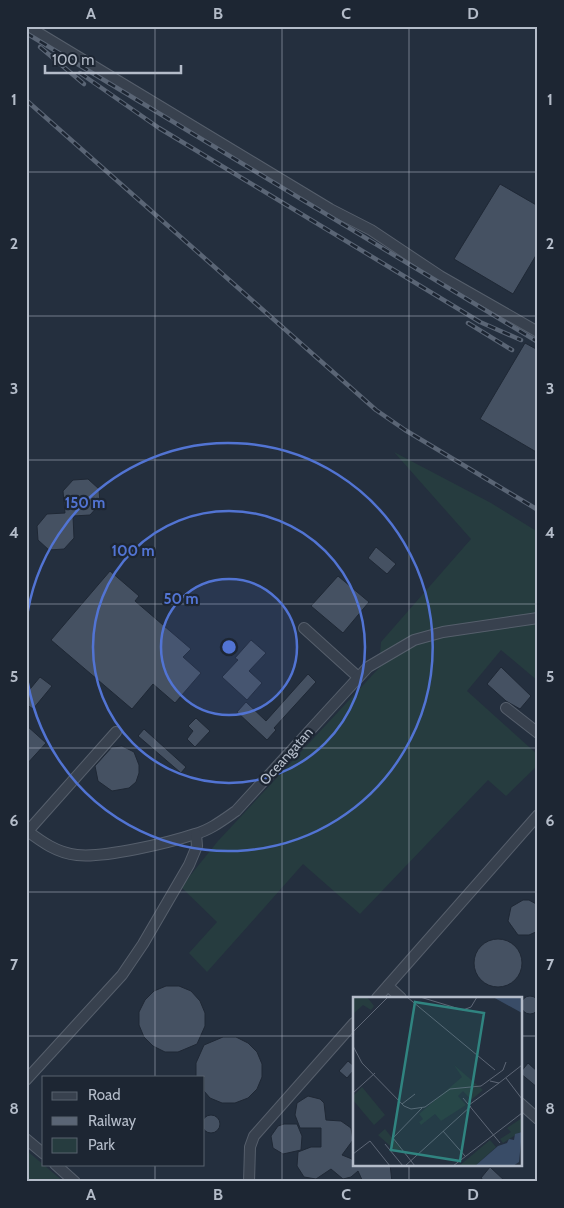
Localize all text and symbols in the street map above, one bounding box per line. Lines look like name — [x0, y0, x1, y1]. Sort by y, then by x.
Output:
text: A — [86, 4, 96, 23]
text: B — [213, 4, 223, 23]
text: C — [341, 4, 351, 23]
text: D — [467, 4, 479, 23]
scale bar — [45, 42, 181, 74]
text: 100 m — [52, 51, 94, 69]
text: 1 — [11, 90, 17, 109]
text: 1 — [547, 90, 553, 109]
text: 2 — [10, 234, 18, 253]
text: 2 — [546, 234, 554, 253]
text: 3 — [10, 379, 18, 398]
text: 3 — [546, 379, 554, 398]
text: 150 m — [65, 494, 105, 512]
text: 4 — [9, 523, 19, 542]
text: 4 — [545, 523, 555, 542]
text: 100 m — [111, 542, 155, 560]
text: 50 m — [163, 590, 199, 608]
centre of rings — [220, 638, 238, 656]
text: 5 — [10, 667, 18, 686]
text: 5 — [546, 667, 554, 686]
street label: Oceangatan — [255, 723, 317, 789]
text: 6 — [10, 811, 19, 830]
text: 6 — [546, 811, 555, 830]
text: 7 — [10, 955, 19, 974]
text: 7 — [546, 955, 555, 974]
inset map — [353, 997, 522, 1166]
legend — [42, 1076, 205, 1166]
text: Road — [88, 1086, 121, 1104]
text: 8 — [9, 1099, 19, 1118]
text: 8 — [545, 1099, 555, 1118]
text: Railway — [88, 1112, 137, 1130]
text: Park — [88, 1136, 115, 1154]
text: A — [86, 1185, 96, 1204]
text: B — [213, 1185, 223, 1204]
text: C — [341, 1185, 351, 1204]
text: D — [467, 1185, 479, 1204]

